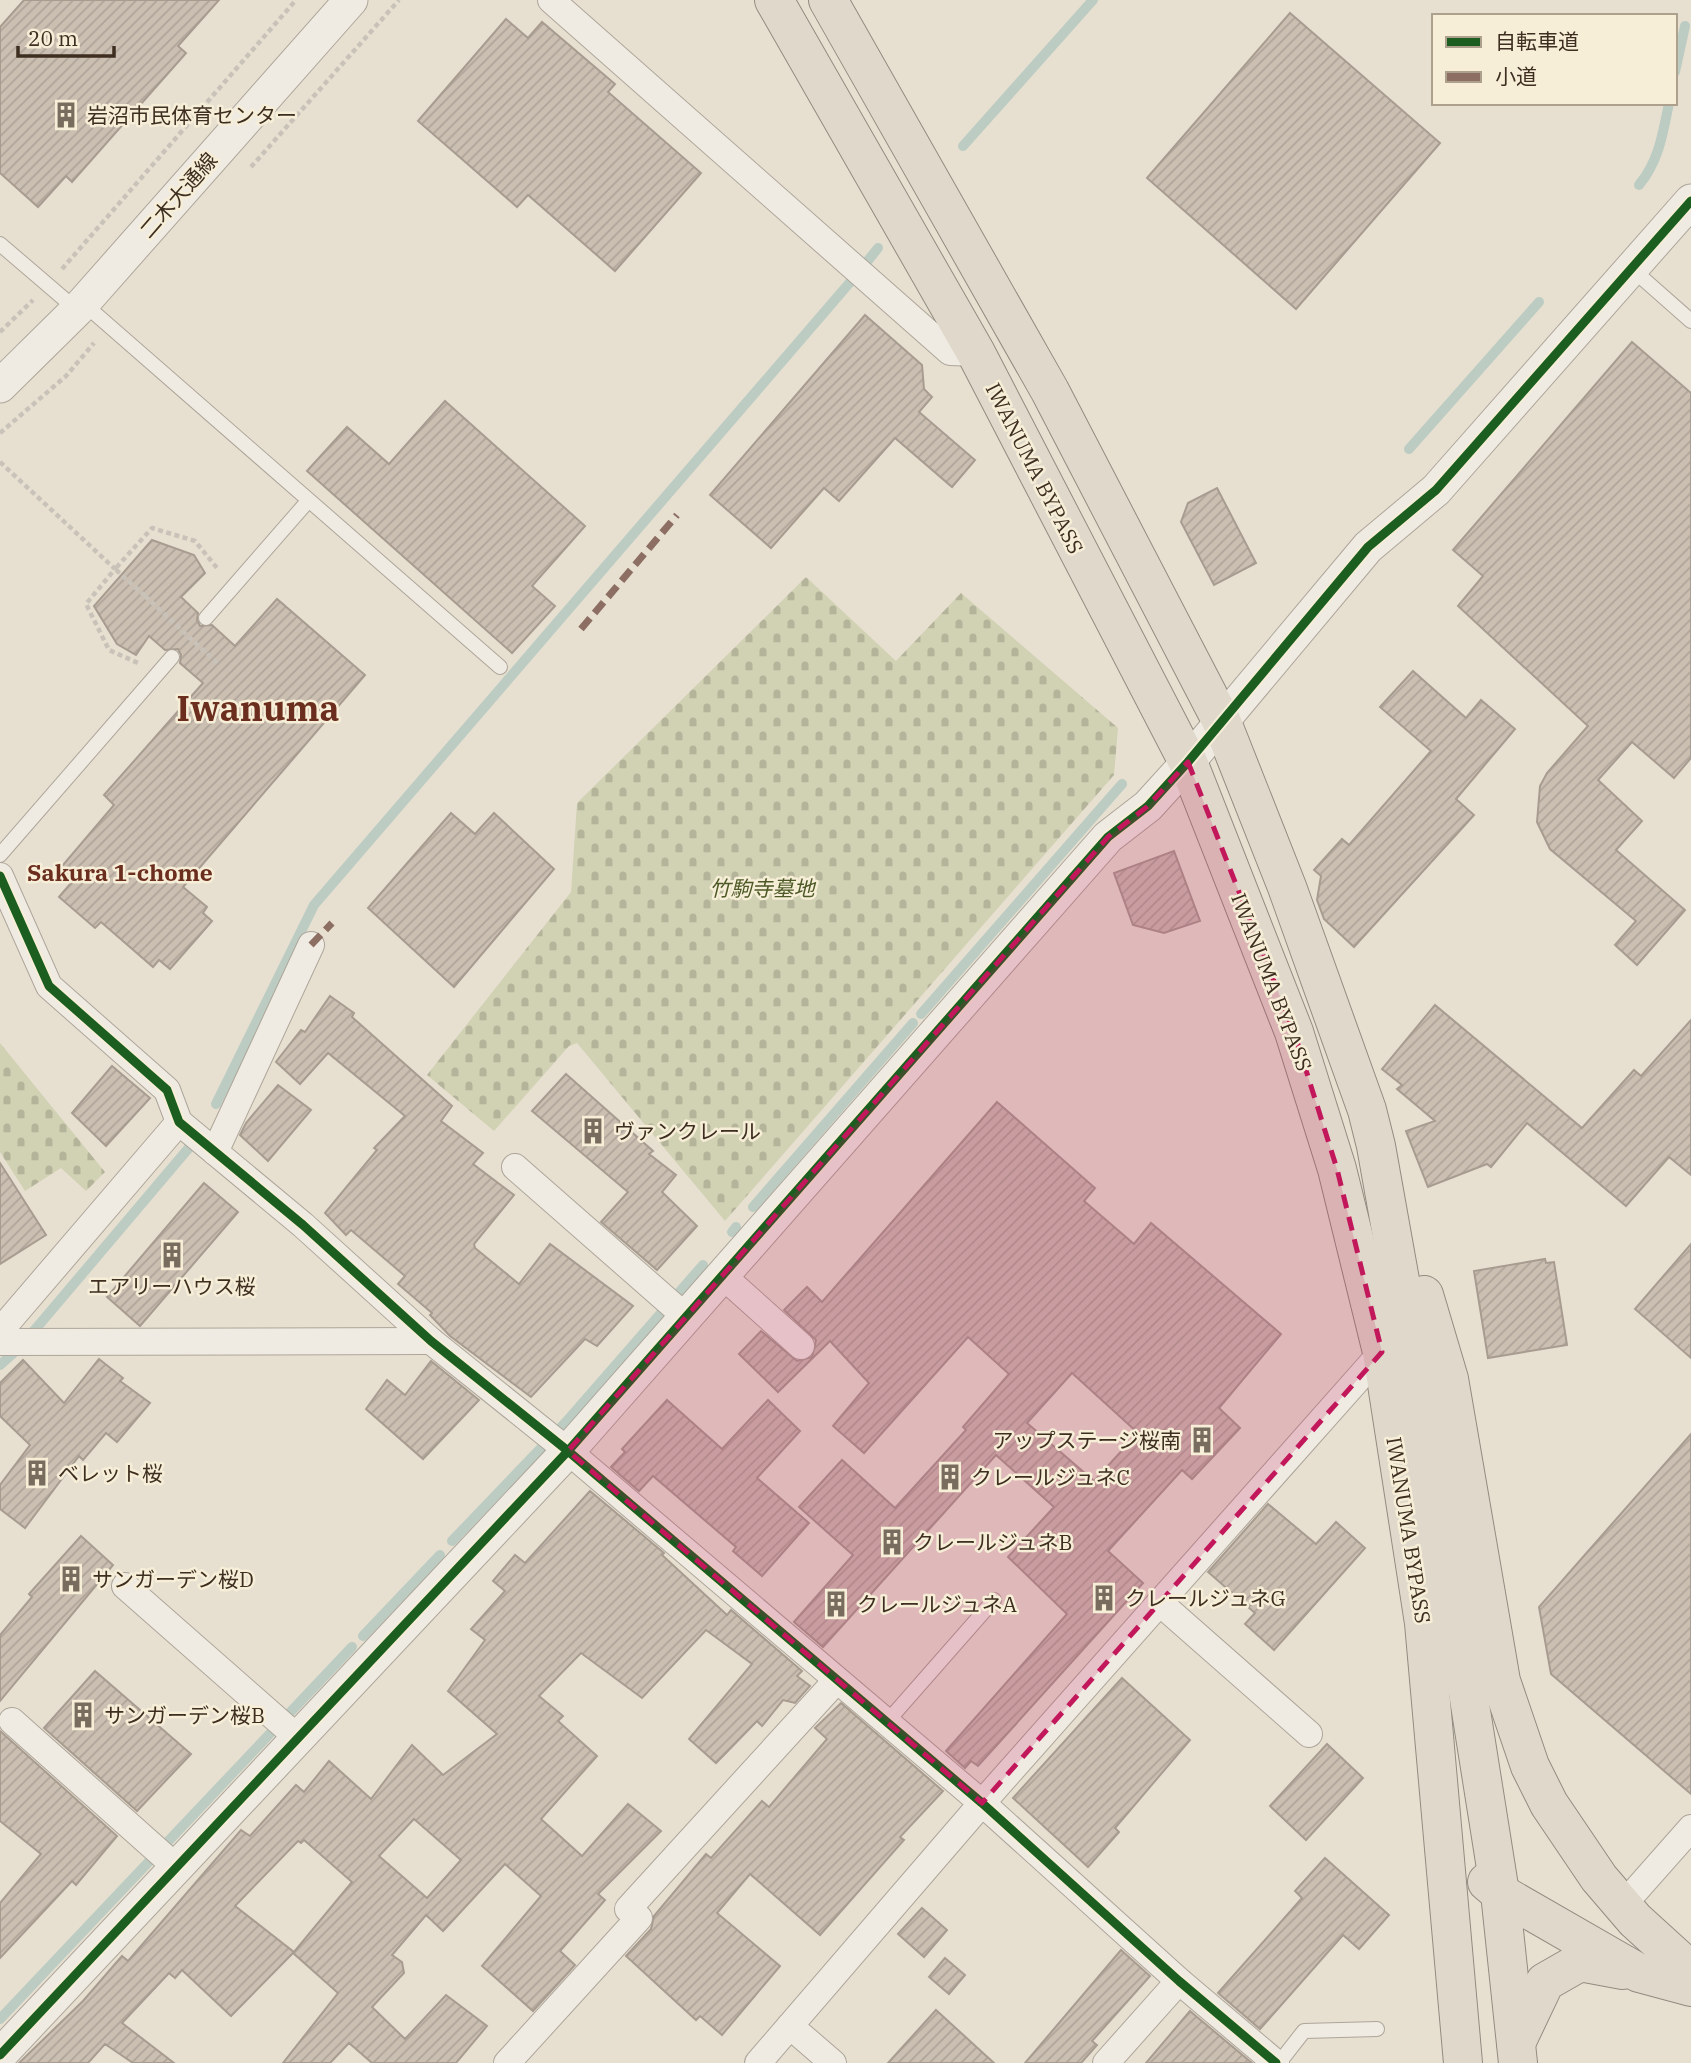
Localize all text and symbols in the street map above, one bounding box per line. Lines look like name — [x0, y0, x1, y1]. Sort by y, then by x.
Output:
scale bar — [18, 14, 114, 58]
legend — [1432, 14, 1677, 105]
text: 20 m — [28, 24, 78, 52]
text: 自転車道 — [1495, 27, 1579, 55]
text: 小道 — [1495, 62, 1537, 90]
building icon: 岩沼市民体育センター — [51, 100, 81, 130]
place label: 岩沼市民体育センター — [87, 101, 297, 129]
street label: 二木大通線 — [133, 146, 223, 244]
street label: IWANUMA BYPASS — [980, 378, 1090, 558]
district label: Iwanuma — [176, 685, 340, 731]
district label: Sakura 1-chome — [27, 857, 213, 887]
park label: 竹駒寺墓地 — [710, 874, 816, 902]
street label: IWANUMA BYPASS — [1225, 889, 1319, 1075]
building icon: ヴァンクレール — [578, 1116, 608, 1146]
place label: ヴァンクレール — [614, 1117, 761, 1145]
building icon: エアリーハウス桜 — [157, 1240, 187, 1270]
place label: エアリーハウス桜 — [88, 1272, 256, 1300]
building icon: アップステージ桜南 — [1187, 1425, 1217, 1455]
place label: アップステージ桜南 — [992, 1426, 1181, 1454]
street label: IWANUMA BYPASS — [1380, 1435, 1438, 1625]
building icon: ベレット桜 — [22, 1458, 52, 1488]
place label: ベレット桜 — [58, 1459, 163, 1487]
building icon: クレールジュネC — [935, 1462, 965, 1492]
place label: クレールジュネC — [971, 1463, 1130, 1491]
building icon: クレールジュネB — [877, 1527, 907, 1557]
place label: クレールジュネB — [913, 1528, 1073, 1556]
building icon: サンガーデン桜D — [56, 1564, 86, 1594]
place label: サンガーデン桜D — [92, 1565, 254, 1593]
building icon: クレールジュネG — [1089, 1583, 1119, 1613]
place label: クレールジュネG — [1125, 1584, 1286, 1612]
building icon: クレールジュネA — [821, 1589, 851, 1619]
place label: クレールジュネA — [857, 1590, 1018, 1618]
building icon: サンガーデン桜B — [68, 1700, 98, 1730]
place label: サンガーデン桜B — [104, 1701, 265, 1729]

